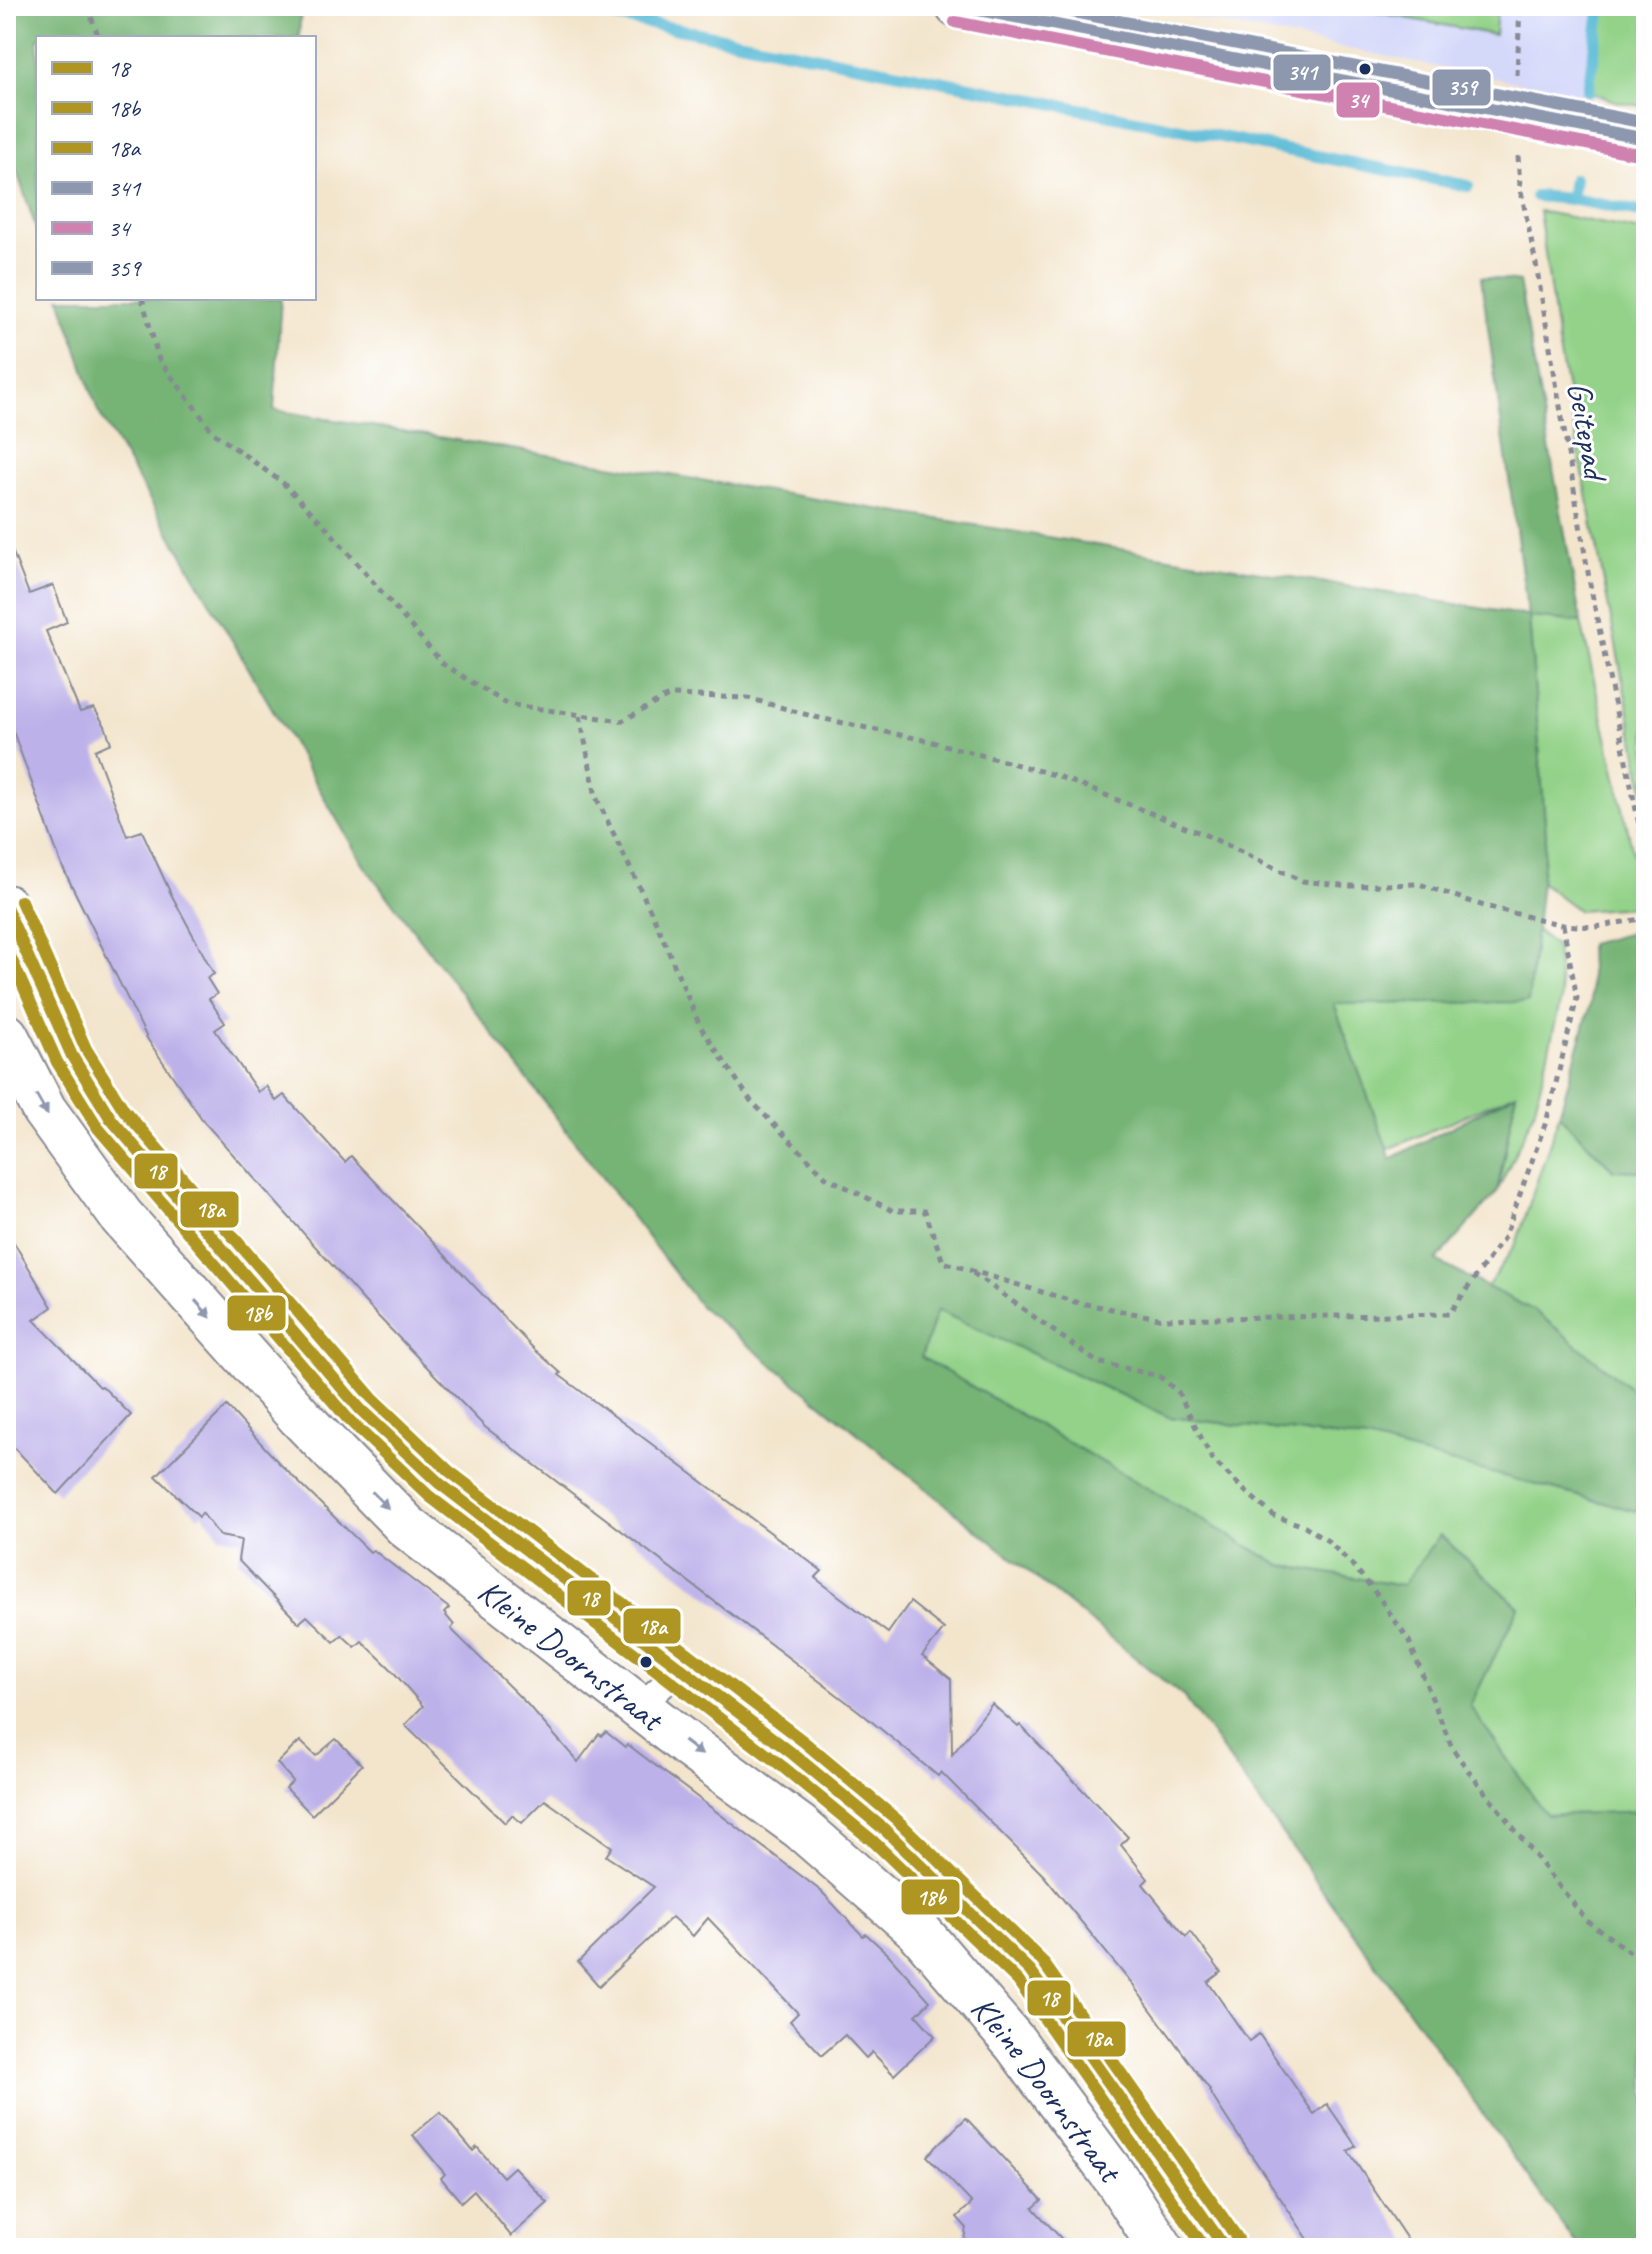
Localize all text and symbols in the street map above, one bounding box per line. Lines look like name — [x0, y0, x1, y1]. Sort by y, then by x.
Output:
legend — [36, 36, 316, 300]
text: 18 — [108, 53, 132, 83]
line badge: 341 — [1272, 53, 1332, 92]
text: 341 — [1287, 59, 1319, 87]
unlabelled marker — [1357, 61, 1373, 77]
line badge: 359 — [1431, 68, 1492, 107]
text: 359 — [1447, 74, 1479, 102]
line badge: 34 — [1335, 81, 1381, 119]
text: 34 — [1348, 87, 1371, 115]
text: 18b — [108, 93, 142, 123]
text: 18a — [108, 133, 142, 163]
text: 341 — [108, 173, 142, 203]
text: 34 — [108, 213, 132, 243]
text: 359 — [108, 253, 143, 283]
street label: Geitepad — [1558, 378, 1618, 486]
one-way arrow — [35, 1094, 49, 1117]
line badge: 18 — [133, 1152, 179, 1190]
text: 18 — [146, 1158, 169, 1186]
line badge: 18a — [179, 1190, 240, 1229]
text: 18a — [195, 1196, 227, 1224]
line badge: 18b — [226, 1294, 287, 1332]
one-way arrow — [194, 1299, 211, 1319]
text: 18b — [242, 1300, 274, 1328]
one-way arrow — [371, 1490, 389, 1509]
street label: Kleine Doornstraat — [470, 1569, 674, 1742]
line badge: 18 — [566, 1579, 612, 1617]
text: 18 — [579, 1585, 602, 1613]
line badge: 18a — [622, 1607, 682, 1645]
text: 18a — [637, 1613, 669, 1641]
unlabelled marker — [638, 1654, 654, 1670]
one-way arrow — [682, 1740, 703, 1756]
line badge: 18b — [900, 1878, 961, 1916]
text: 18b — [916, 1884, 948, 1912]
line badge: 18 — [1026, 1979, 1072, 2017]
text: 18 — [1039, 1985, 1062, 2013]
street label: Kleine Doornstraat — [962, 1987, 1133, 2192]
line badge: 18a — [1066, 2020, 1127, 2058]
text: 18a — [1082, 2025, 1114, 2053]

